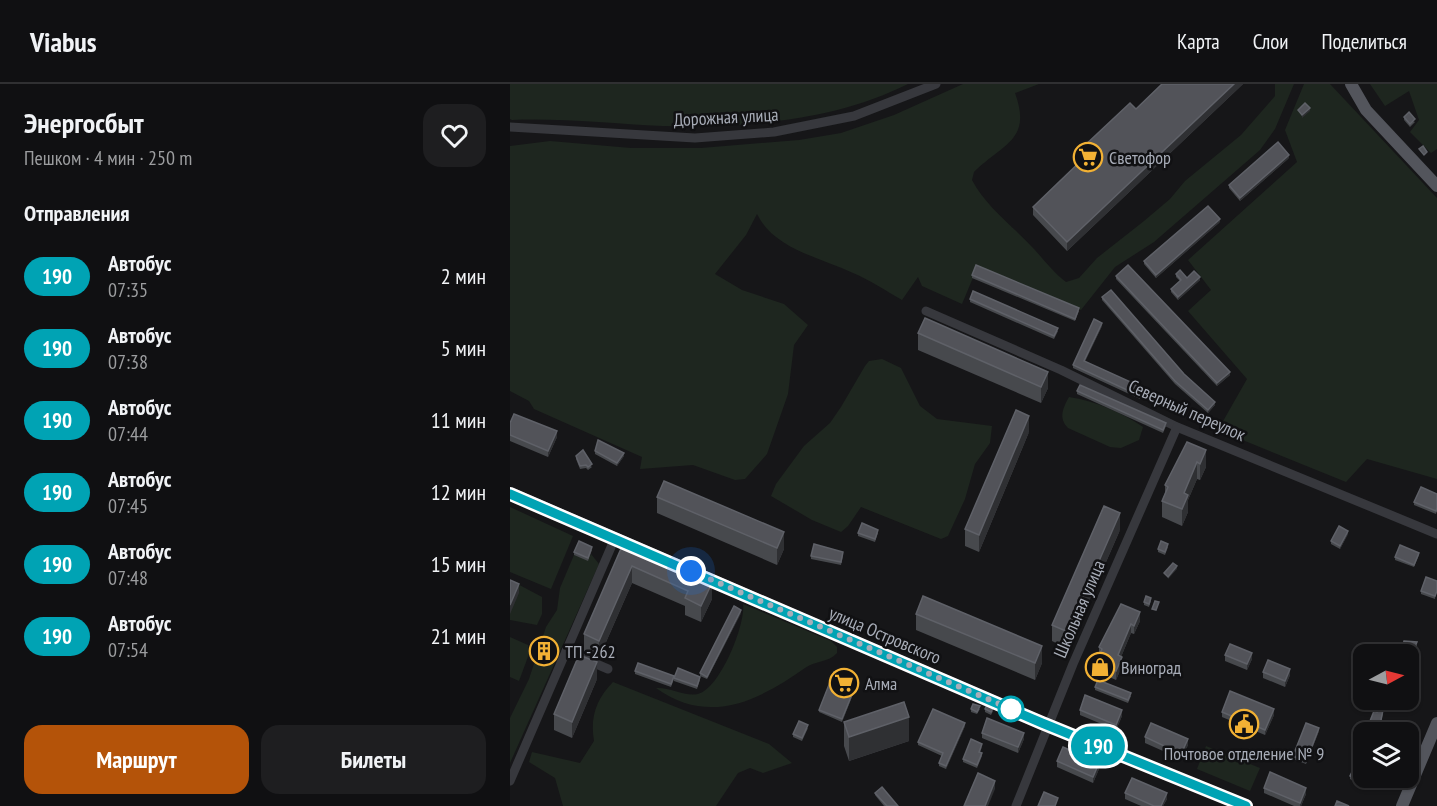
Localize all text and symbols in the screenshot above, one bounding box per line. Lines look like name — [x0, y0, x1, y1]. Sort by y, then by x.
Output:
text: Viabus — [30, 23, 97, 60]
text: Карта — [1177, 28, 1220, 55]
text: Слои — [1253, 28, 1288, 55]
text: Поделиться — [1321, 28, 1407, 55]
street label: Дорожная улица — [673, 103, 779, 131]
text: Энергосбыт — [24, 104, 144, 141]
button: heart — [423, 104, 486, 167]
supermarket icon: Светофор — [1072, 141, 1104, 173]
text: Пешком · 4 мин · 250 m — [24, 145, 192, 171]
place label: Светофор — [1109, 146, 1171, 169]
text: Отправления — [24, 199, 130, 227]
text: Автобус — [108, 249, 171, 277]
text: 2 мин — [441, 262, 486, 290]
text: 190 — [42, 263, 72, 290]
text: 07:35 — [108, 277, 148, 303]
text: Автобус — [108, 321, 171, 349]
text: 5 мин — [441, 334, 486, 362]
text: 190 — [42, 335, 72, 362]
text: 07:38 — [108, 349, 148, 375]
street label: Северный переулок — [1125, 374, 1249, 446]
text: Автобус — [108, 393, 171, 421]
text: 11 мин — [431, 406, 486, 434]
text: 190 — [42, 407, 72, 434]
text: 07:44 — [108, 421, 148, 447]
text: Автобус — [108, 465, 171, 493]
text: 12 мин — [431, 478, 486, 506]
text: 190 — [42, 479, 72, 506]
text: 07:45 — [108, 493, 148, 519]
text: Автобус — [108, 537, 171, 565]
text: 15 мин — [431, 550, 486, 578]
text: 190 — [42, 551, 72, 578]
your location — [676, 556, 706, 586]
street label: Школьная улица — [1048, 557, 1110, 661]
text: 07:48 — [108, 565, 148, 591]
street label: улица Островского — [826, 601, 945, 669]
text: Автобус — [108, 609, 171, 637]
text: 21 мин — [431, 622, 486, 650]
text: 190 — [42, 623, 72, 650]
building icon: ТП -262 — [528, 635, 560, 667]
text: 07:54 — [108, 637, 148, 663]
place label: ТП -262 — [565, 640, 616, 663]
north arrow — [1353, 644, 1419, 710]
map controls — [1353, 644, 1419, 788]
shop icon: Виноград — [1084, 651, 1116, 683]
place label: Виноград — [1121, 656, 1181, 679]
supermarket icon: Алма — [828, 667, 860, 699]
place label: Алма — [865, 672, 897, 695]
unlabelled marker — [998, 696, 1024, 722]
public building icon: Почтовое отделение № 9 — [1228, 708, 1260, 740]
button: layers — [1353, 722, 1419, 788]
button: Маршрут — [24, 725, 249, 794]
button: Билеты — [261, 725, 486, 794]
line badge: 190 — [1064, 726, 1132, 766]
text: 190 — [1083, 733, 1113, 760]
place label: Почтовое отделение № 9 — [1164, 742, 1324, 765]

